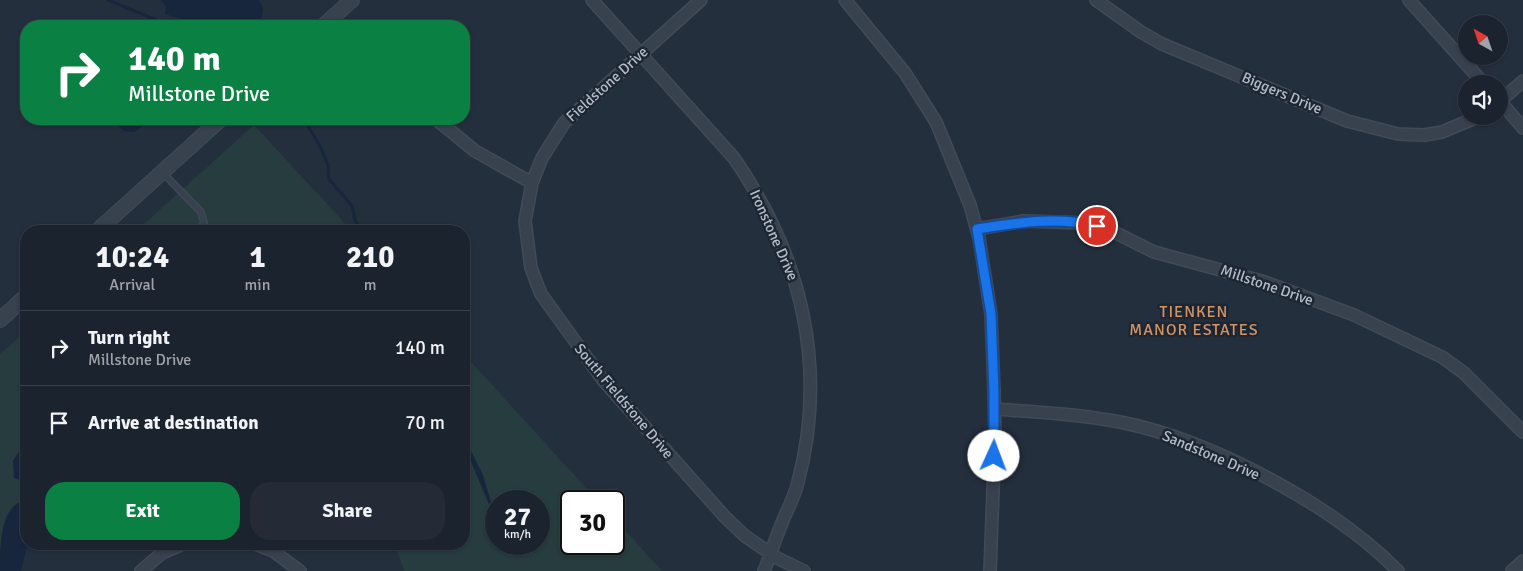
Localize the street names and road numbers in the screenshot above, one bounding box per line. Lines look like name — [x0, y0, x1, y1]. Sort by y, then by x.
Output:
street label: Fieldstone Drive — [562, 43, 652, 125]
street label: Biggers Drive — [1239, 68, 1325, 118]
street label: Ironstone Drive — [746, 187, 802, 283]
street label: Millstone Drive — [1218, 261, 1316, 309]
street label: South Fieldstone Drive — [571, 340, 677, 462]
street label: Sandstone Drive — [1160, 426, 1262, 484]

